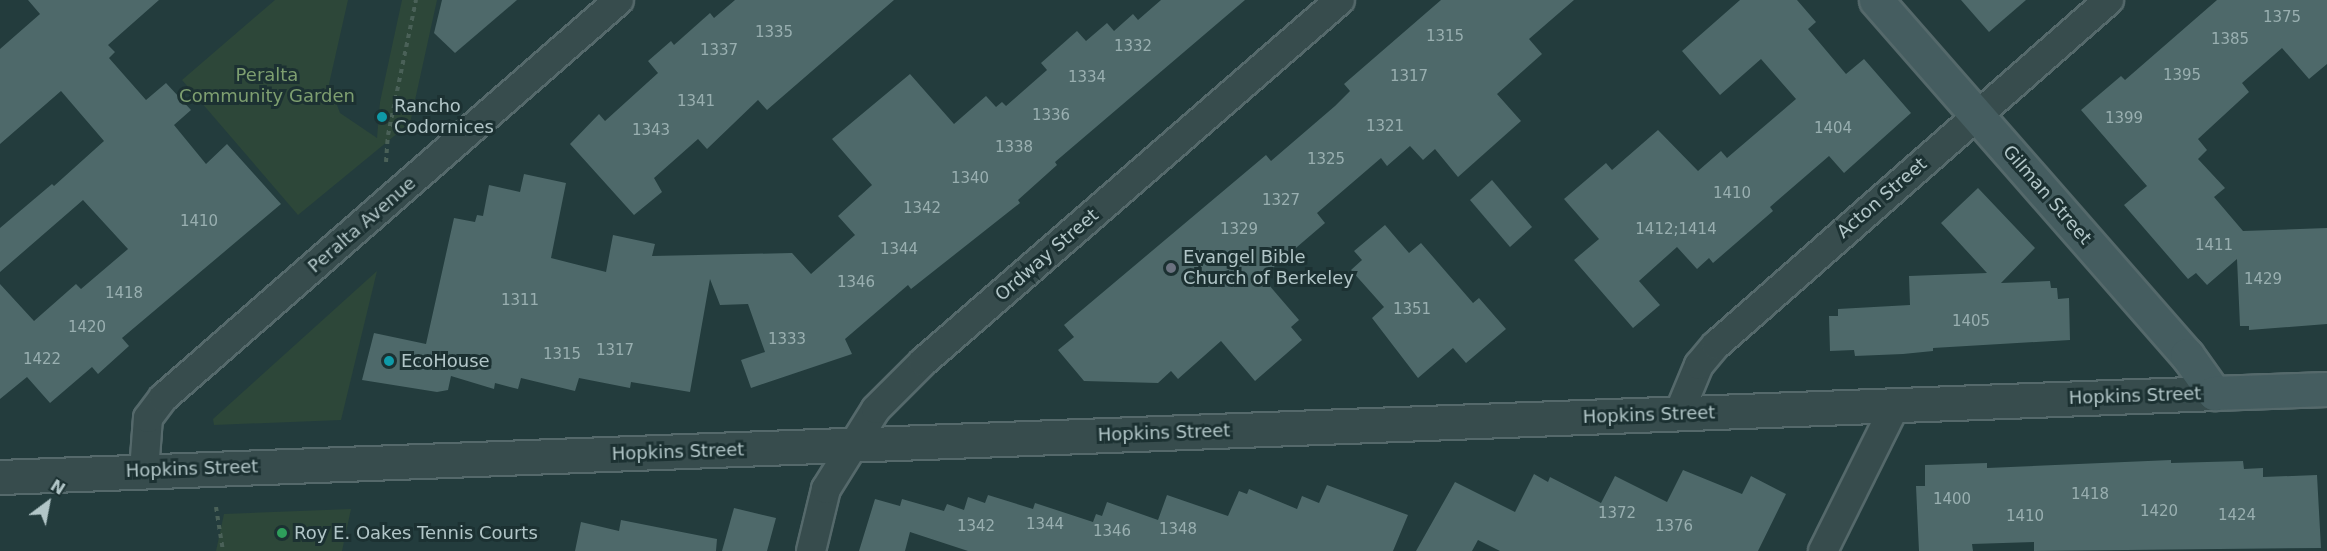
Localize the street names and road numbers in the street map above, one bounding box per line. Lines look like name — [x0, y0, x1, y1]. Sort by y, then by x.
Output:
street label: Gilman Street — [1998, 141, 2096, 249]
street label: Acton Street — [1833, 153, 1931, 243]
street label: Peralta Avenue — [304, 172, 420, 278]
street label: Ordway Street — [991, 204, 1103, 306]
street label: Hopkins Street — [2068, 383, 2202, 409]
street label: Hopkins Street — [1582, 402, 1716, 428]
street label: Hopkins Street — [1097, 420, 1231, 446]
street label: Hopkins Street — [611, 439, 745, 465]
street label: Hopkins Street — [125, 456, 259, 482]

